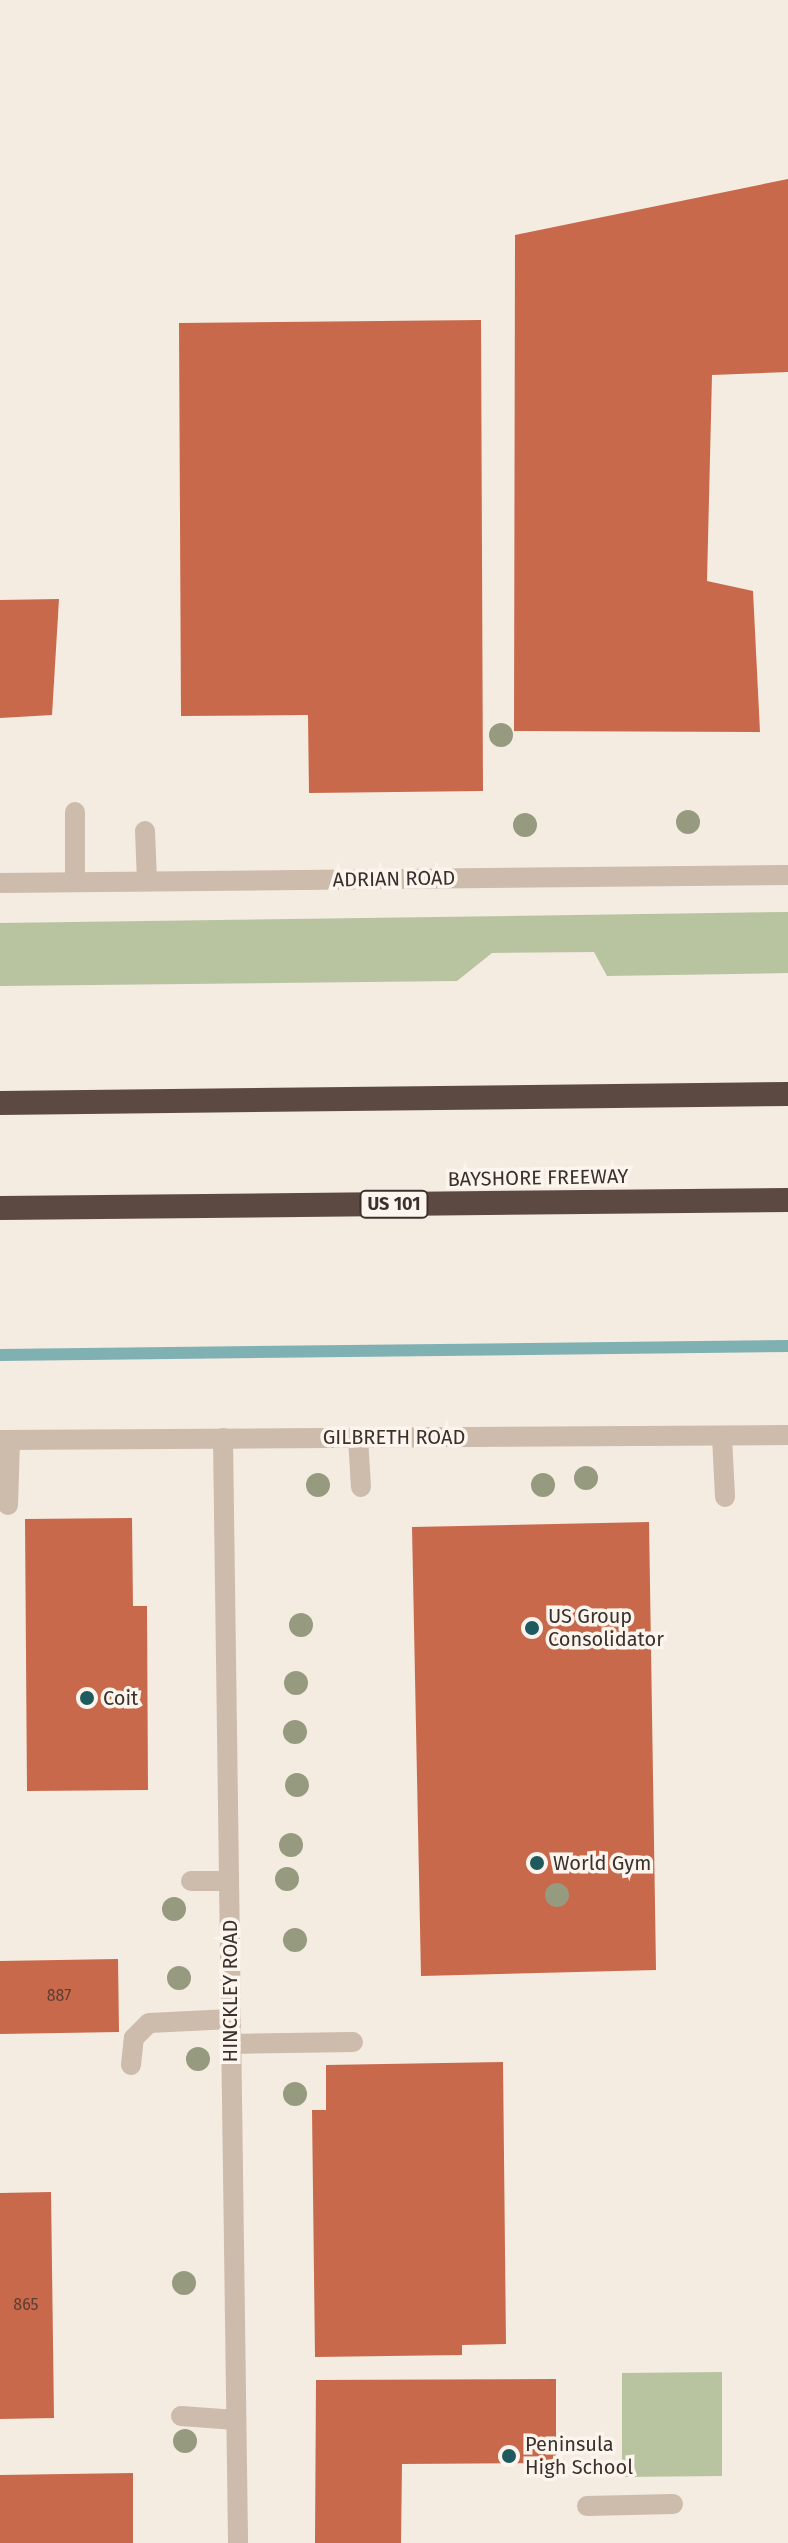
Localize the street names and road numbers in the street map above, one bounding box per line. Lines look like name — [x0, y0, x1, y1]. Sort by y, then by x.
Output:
street label: ADRIAN ROAD — [332, 866, 456, 892]
street label: BAYSHORE FREEWAY — [447, 1164, 629, 1192]
road number: US 101 — [358, 1190, 430, 1218]
street label: GILBRETH ROAD — [323, 1425, 465, 1449]
street label: HINCKLEY ROAD — [218, 1920, 242, 2062]

